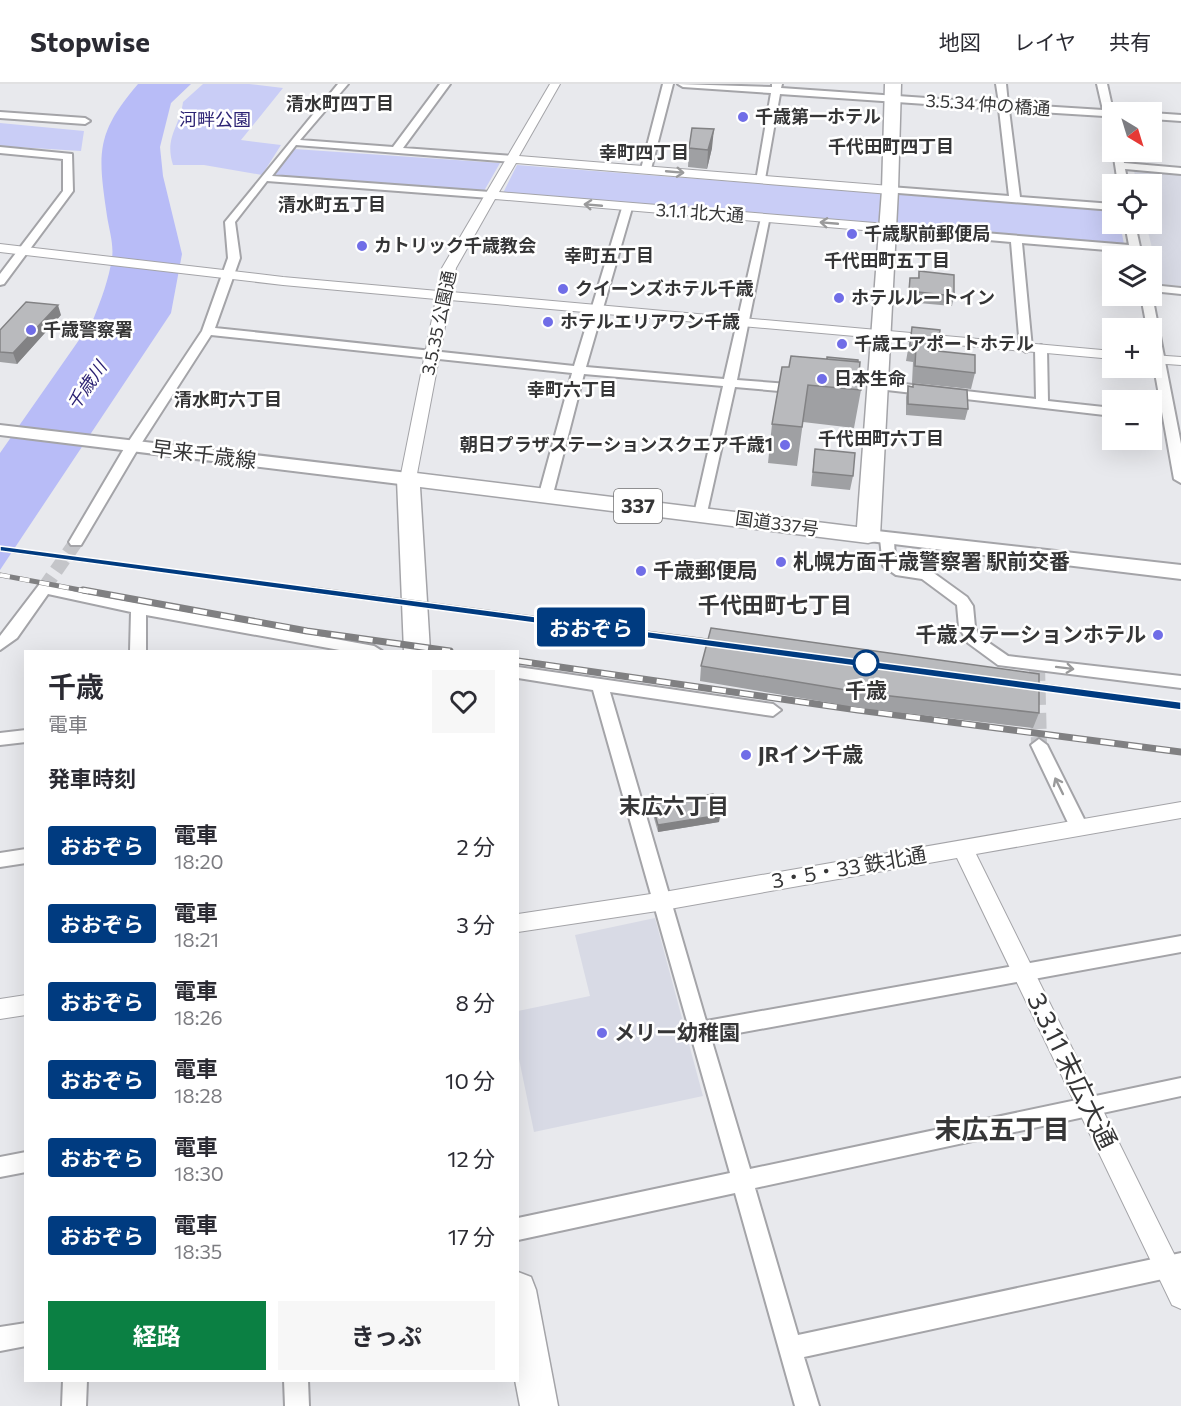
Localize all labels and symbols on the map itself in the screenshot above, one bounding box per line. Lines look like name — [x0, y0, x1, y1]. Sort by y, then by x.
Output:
street label: 3.5.34 仲の橋通 — [925, 89, 1051, 119]
district label: 清水町四丁目 — [286, 92, 394, 114]
north arrow — [1102, 102, 1162, 162]
place label: 千歳第一ホテル — [755, 105, 881, 127]
park label: 河畔公園 — [179, 108, 251, 130]
marker: 千歳第一ホテル — [736, 110, 750, 124]
district label: 千代田町四丁目 — [828, 135, 954, 157]
district label: 幸町四丁目 — [599, 141, 689, 163]
one-way arrow — [665, 167, 685, 178]
district label: 清水町五丁目 — [278, 193, 386, 215]
street label: 3.1.1 北大通 — [655, 198, 745, 226]
one-way arrow — [583, 199, 603, 210]
one-way arrow — [819, 217, 839, 228]
place label: 千歳駅前郵便局 — [864, 222, 990, 244]
marker: 千歳駅前郵便局 — [845, 227, 859, 241]
place label: カトリック千歳教会 — [374, 234, 536, 256]
marker: カトリック千歳教会 — [355, 239, 369, 253]
district label: 幸町五丁目 — [564, 244, 654, 266]
district label: 千代田町五丁目 — [824, 249, 950, 271]
street label: 3.5.35 公園通 — [416, 268, 460, 377]
place label: クイーンズホテル千歳 — [575, 277, 754, 299]
marker: クイーンズホテル千歳 — [556, 282, 570, 296]
place label: ホテルルートイン — [851, 286, 995, 308]
marker: ホテルルートイン — [832, 291, 846, 305]
place label: ホテルエリアワン千歳 — [560, 310, 740, 332]
marker: ホテルエリアワン千歳 — [541, 315, 555, 329]
place label: 千歳警察署 — [43, 318, 133, 340]
marker: 千歳警察署 — [24, 323, 38, 337]
place label: 千歳エアポートホテル — [854, 332, 1034, 354]
marker: 千歳エアポートホテル — [835, 337, 849, 351]
water label: 千歳川 — [62, 355, 112, 414]
place label: 日本生命 — [834, 367, 906, 389]
marker: 日本生命 — [815, 372, 829, 386]
district label: 幸町六丁目 — [527, 378, 617, 400]
district label: 清水町六丁目 — [174, 388, 282, 410]
district label: 千代田町六丁目 — [818, 427, 944, 449]
place label: 朝日プラザステーションスクエア千歳1 — [460, 433, 773, 455]
street label: 早来千歳線 — [151, 435, 258, 472]
marker: 朝日プラザステーションスクエア千歳1 — [778, 438, 792, 452]
road number: 337 — [614, 489, 662, 523]
street label: 国道337号 — [734, 506, 820, 540]
place label: 札幌方面千歳警察署 駅前交番 — [793, 548, 1070, 573]
marker: 札幌方面千歳警察署 駅前交番 — [774, 555, 788, 569]
place label: 千歳郵便局 — [653, 557, 758, 582]
marker: 千歳郵便局 — [634, 564, 648, 578]
district label: 千代田町七丁目 — [698, 591, 852, 618]
line badge: おおぞら — [549, 608, 633, 646]
place label: 千歳ステーションホテル — [915, 621, 1146, 646]
marker: 千歳ステーションホテル — [1151, 628, 1165, 642]
marker: 千歳 — [853, 650, 879, 676]
one-way arrow — [1055, 663, 1075, 674]
place label: 千歳 — [845, 677, 887, 702]
place label: JRイン千歳 — [758, 741, 863, 766]
marker: JRイン千歳 — [739, 748, 753, 762]
one-way arrow — [1053, 778, 1064, 796]
district label: 末広六丁目 — [619, 792, 729, 819]
street label: 3・5・33 鉄北通 — [769, 841, 928, 892]
street label: 3.3.11 末広大通 — [1022, 987, 1125, 1154]
place label: メリー幼稚園 — [614, 1019, 740, 1044]
marker: メリー幼稚園 — [595, 1026, 609, 1040]
district label: 末広五丁目 — [935, 1112, 1070, 1145]

